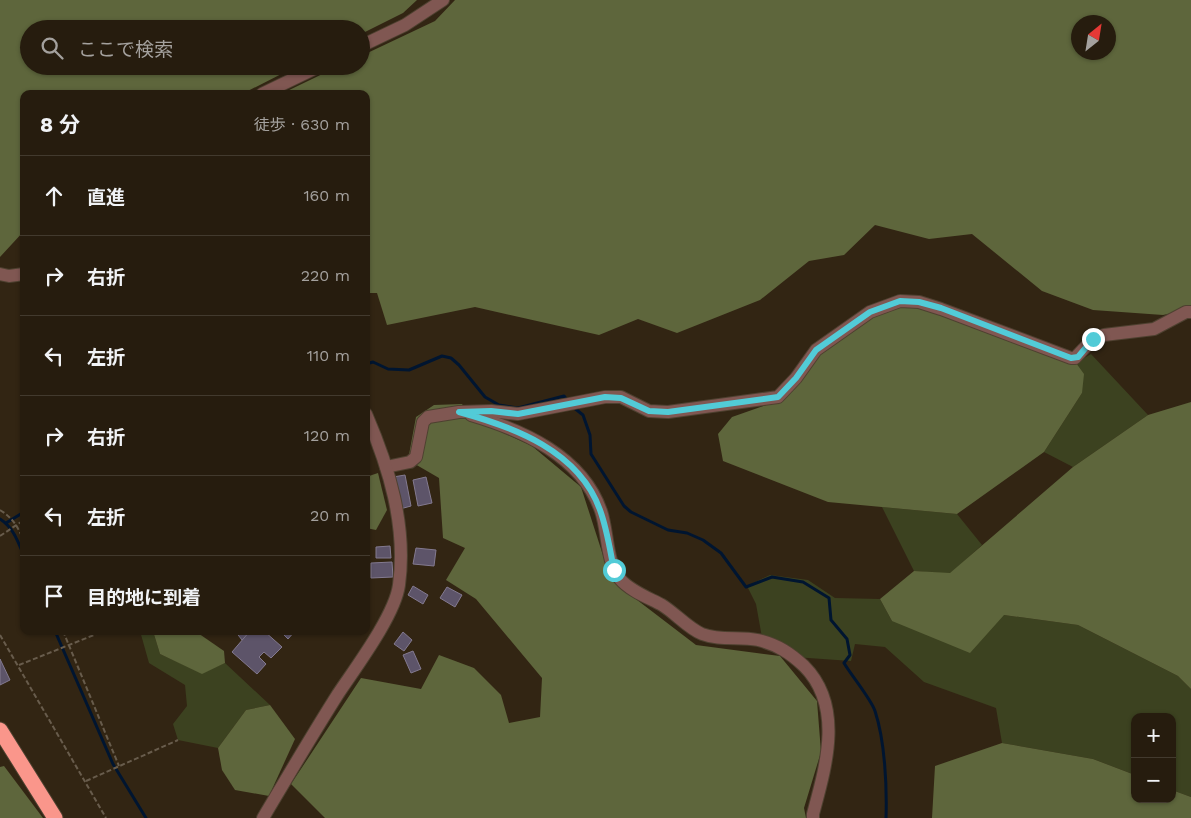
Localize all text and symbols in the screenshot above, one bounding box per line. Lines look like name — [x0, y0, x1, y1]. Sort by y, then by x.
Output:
north arrow — [1071, 15, 1116, 60]
search box — [20, 20, 370, 75]
icon: search — [38, 34, 66, 62]
text: ここで検索 — [78, 38, 173, 61]
text: 8 分 — [40, 112, 80, 137]
text: 徒歩 · 630 m — [254, 115, 350, 134]
icon: ahead — [40, 182, 68, 210]
text: 直進 — [87, 186, 125, 209]
text: 160 m — [303, 186, 350, 205]
icon: right — [40, 262, 68, 290]
text: 右折 — [87, 266, 125, 289]
text: 220 m — [301, 266, 350, 285]
route end — [1082, 328, 1105, 351]
icon: left — [40, 342, 68, 370]
text: 左折 — [87, 346, 125, 369]
text: 110 m — [307, 346, 350, 365]
icon: right — [40, 422, 68, 450]
text: 右折 — [87, 426, 125, 449]
text: 120 m — [304, 426, 350, 445]
icon: left — [40, 502, 68, 530]
text: 左折 — [87, 506, 125, 529]
text: 20 m — [310, 506, 350, 525]
route start — [603, 559, 626, 582]
icon: arrive — [40, 582, 68, 610]
text: 目的地に到着 — [87, 586, 201, 609]
map controls — [1131, 713, 1176, 803]
button: + — [1131, 713, 1176, 758]
button: − — [1131, 758, 1176, 803]

